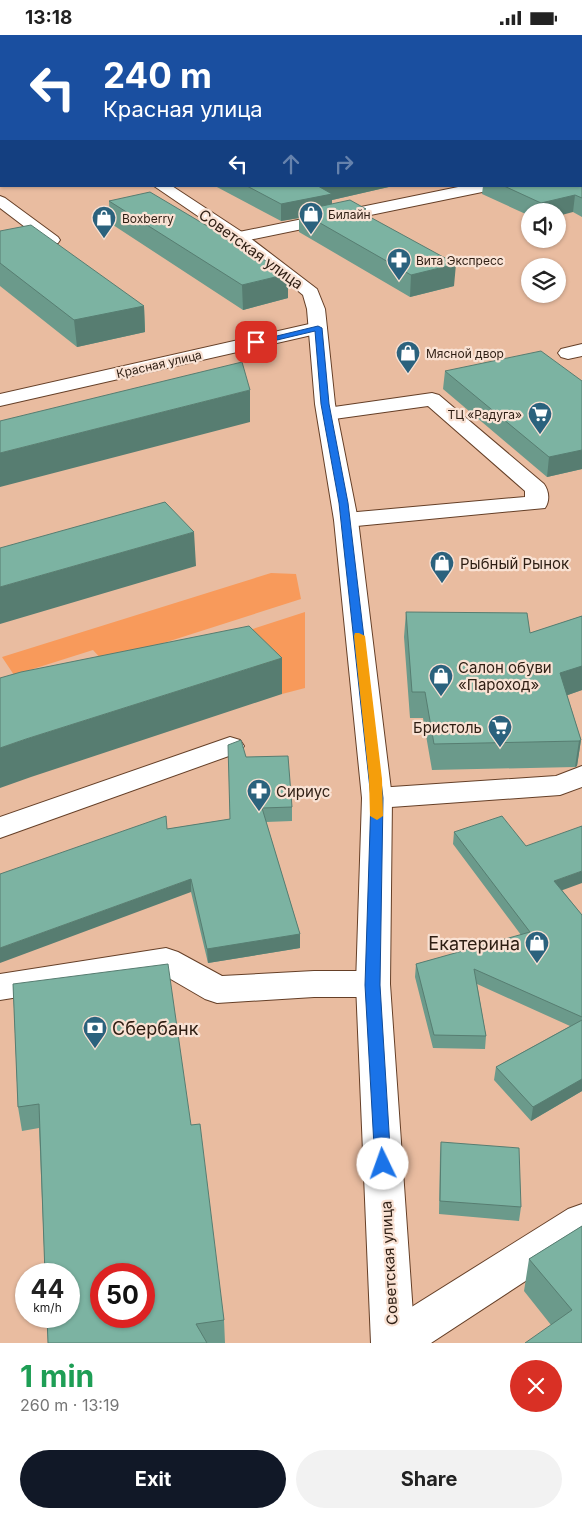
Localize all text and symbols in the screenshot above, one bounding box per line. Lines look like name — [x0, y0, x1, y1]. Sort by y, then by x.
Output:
text: 13:18 — [25, 6, 72, 29]
text: 240 m — [103, 54, 212, 96]
icon: left — [20, 55, 85, 120]
text: Красная улица — [103, 96, 263, 122]
icon: left — [224, 150, 252, 178]
icon: ahead — [277, 150, 305, 178]
icon: right — [330, 150, 358, 178]
shop icon: Билайн — [298, 201, 324, 235]
map controls — [521, 203, 566, 303]
button: sound — [521, 203, 566, 248]
shop icon: Boxberry — [91, 205, 117, 239]
street label: Советская улица — [195, 205, 307, 293]
place label: Билайн — [328, 207, 371, 222]
place label: Boxberry — [122, 211, 174, 226]
pharmacy icon: Вита Экспресс — [386, 247, 412, 281]
place label: Вита Экспресс — [416, 253, 504, 268]
button: layers — [521, 258, 566, 303]
pin — [235, 321, 277, 363]
icon: arrive — [242, 328, 270, 356]
shop icon: Мясной двор — [395, 340, 421, 374]
place label: Мясной двор — [426, 346, 504, 361]
street label: Красная улица — [115, 347, 203, 381]
supermarket icon: ТЦ «Радуга» — [527, 401, 553, 435]
place label: ТЦ «Радуга» — [448, 407, 522, 422]
shop icon: Рыбный Рынок — [429, 550, 455, 584]
place label: Рыбный Рынок — [460, 554, 569, 573]
place label: Салон обуви «Пароход» — [458, 658, 552, 694]
shop icon: Салон обуви «Пароход» — [428, 663, 454, 697]
supermarket icon: Бристоль — [487, 714, 513, 748]
place label: Бристоль — [413, 718, 482, 737]
pharmacy icon: Сириус — [246, 778, 272, 812]
place label: Сириус — [276, 782, 330, 801]
shop icon: Екатерина — [524, 930, 550, 964]
place label: Екатерина — [428, 933, 520, 954]
bank icon: Сбербанк — [82, 1015, 108, 1049]
place label: Сбербанк — [112, 1018, 199, 1039]
position arrow — [356, 1137, 408, 1189]
street label: Советская улица — [376, 1200, 402, 1326]
speed limit sign: 50 — [90, 1263, 155, 1328]
text: 44 — [31, 1274, 64, 1304]
text: km/h — [33, 1300, 62, 1315]
text: 1 min — [20, 1358, 94, 1394]
button: close — [510, 1360, 562, 1412]
text: 260 m · 13:19 — [20, 1395, 119, 1415]
button: Exit — [20, 1450, 286, 1508]
button: Share — [296, 1450, 562, 1508]

